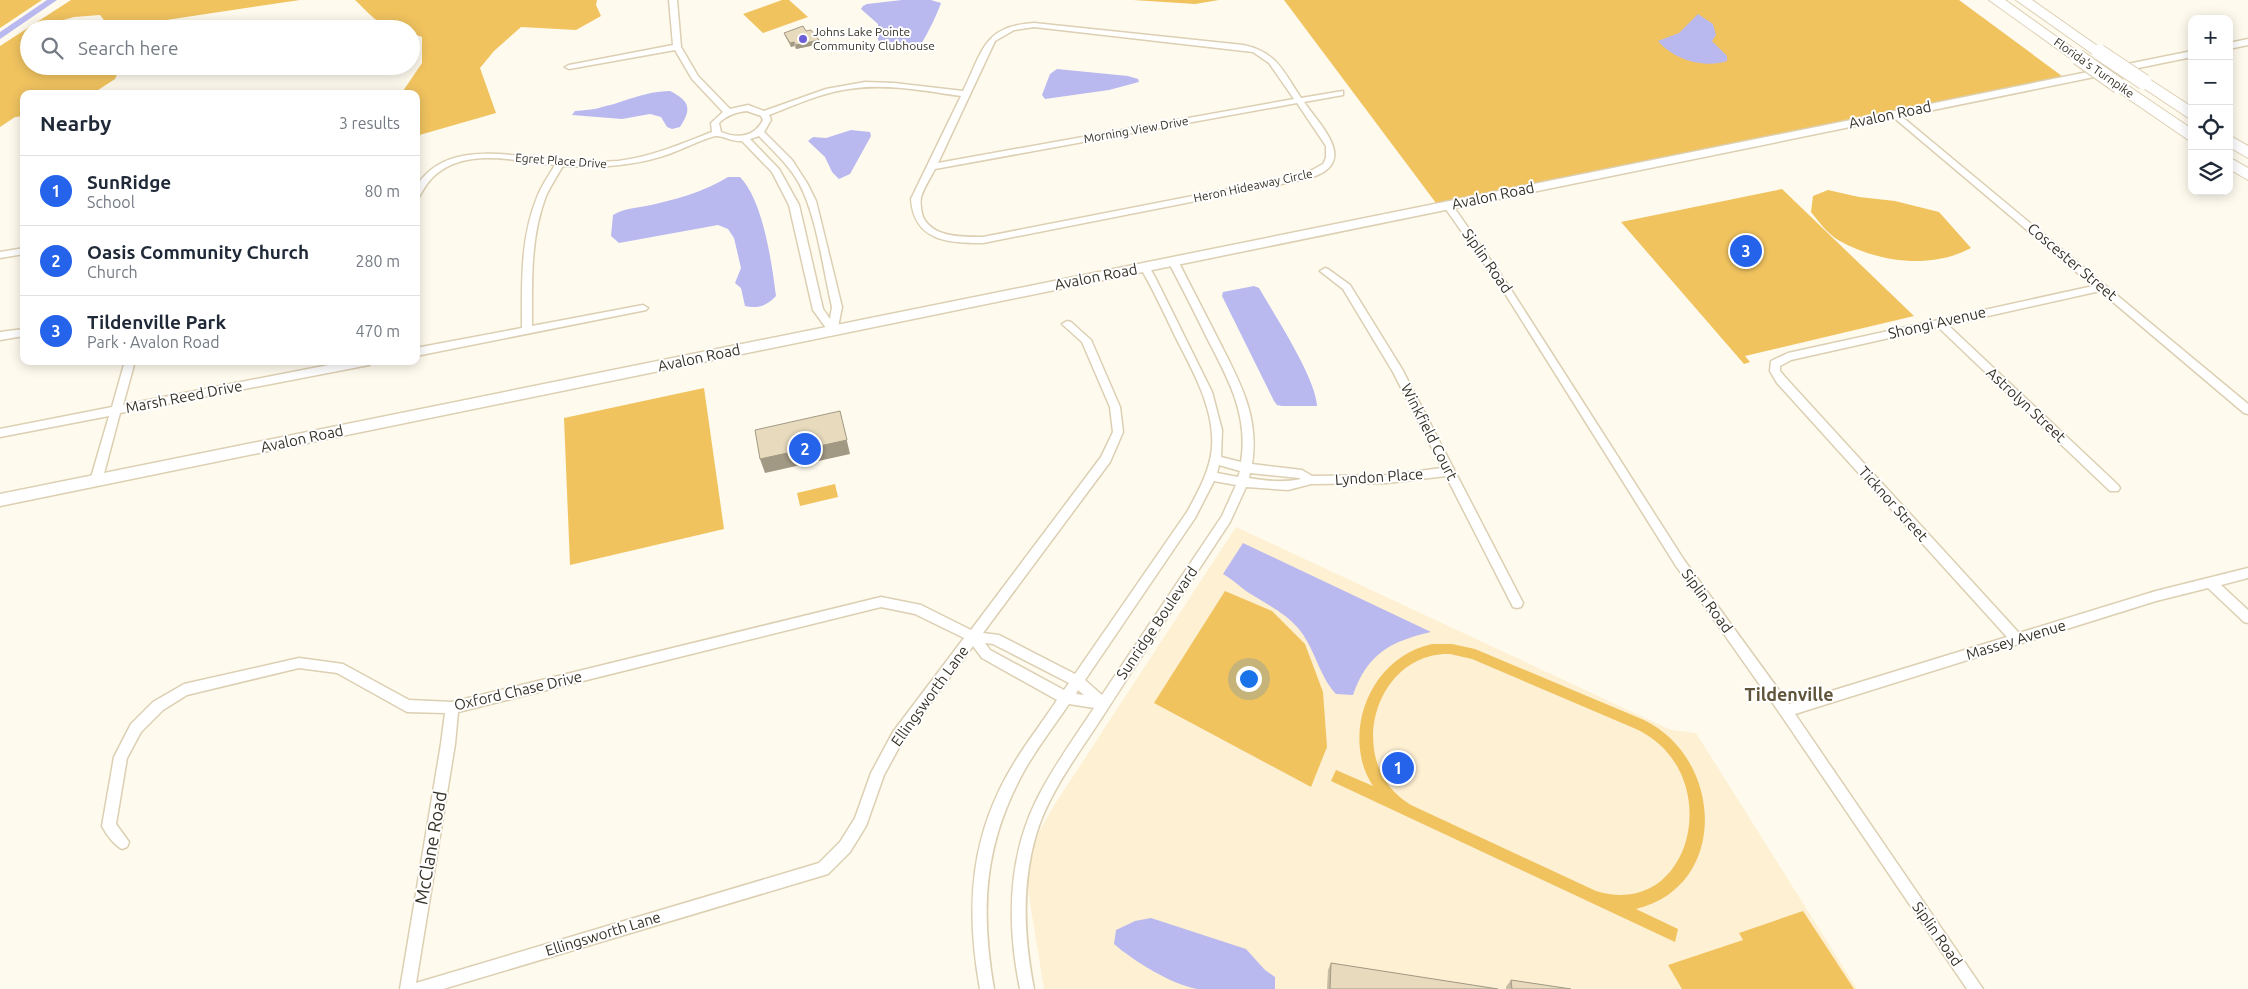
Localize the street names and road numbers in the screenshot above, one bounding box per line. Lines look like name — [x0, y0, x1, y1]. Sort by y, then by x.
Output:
street label: Florida's Turnpike — [2052, 35, 2137, 100]
street label: Avalon Road — [1847, 97, 1933, 132]
street label: Morning View Drive — [1082, 114, 1189, 145]
street label: Egret Place Drive — [515, 151, 607, 170]
street label: Heron Hideaway Circle — [1192, 167, 1314, 204]
street label: Avalon Road — [1450, 178, 1536, 213]
street label: Coscester Street — [2024, 219, 2121, 304]
street label: Siplin Road — [1459, 225, 1516, 296]
street label: Avalon Road — [1053, 260, 1139, 293]
street label: Shongi Avenue — [1886, 303, 1988, 342]
street label: Avalon Road — [656, 340, 742, 375]
street label: Astrolyn Street — [1983, 364, 2069, 446]
street label: Marsh Reed Drive — [124, 377, 244, 416]
street label: Winkfield Court — [1398, 381, 1461, 483]
street label: Avalon Road — [259, 421, 345, 456]
street label: Ticknor Street — [1855, 463, 1932, 545]
street label: Lyndon Place — [1334, 465, 1424, 488]
street label: Sunridge Boulevard — [1113, 563, 1201, 682]
street label: Siplin Road — [1679, 566, 1736, 636]
street label: Massey Avenue — [1964, 616, 2068, 663]
street label: Ellingsworth Lane — [888, 642, 972, 749]
street label: Oxford Chase Drive — [452, 668, 583, 713]
street label: McClane Road — [410, 790, 450, 906]
street label: Siplin Road — [1909, 898, 1966, 969]
street label: Ellingsworth Lane — [543, 908, 663, 959]

